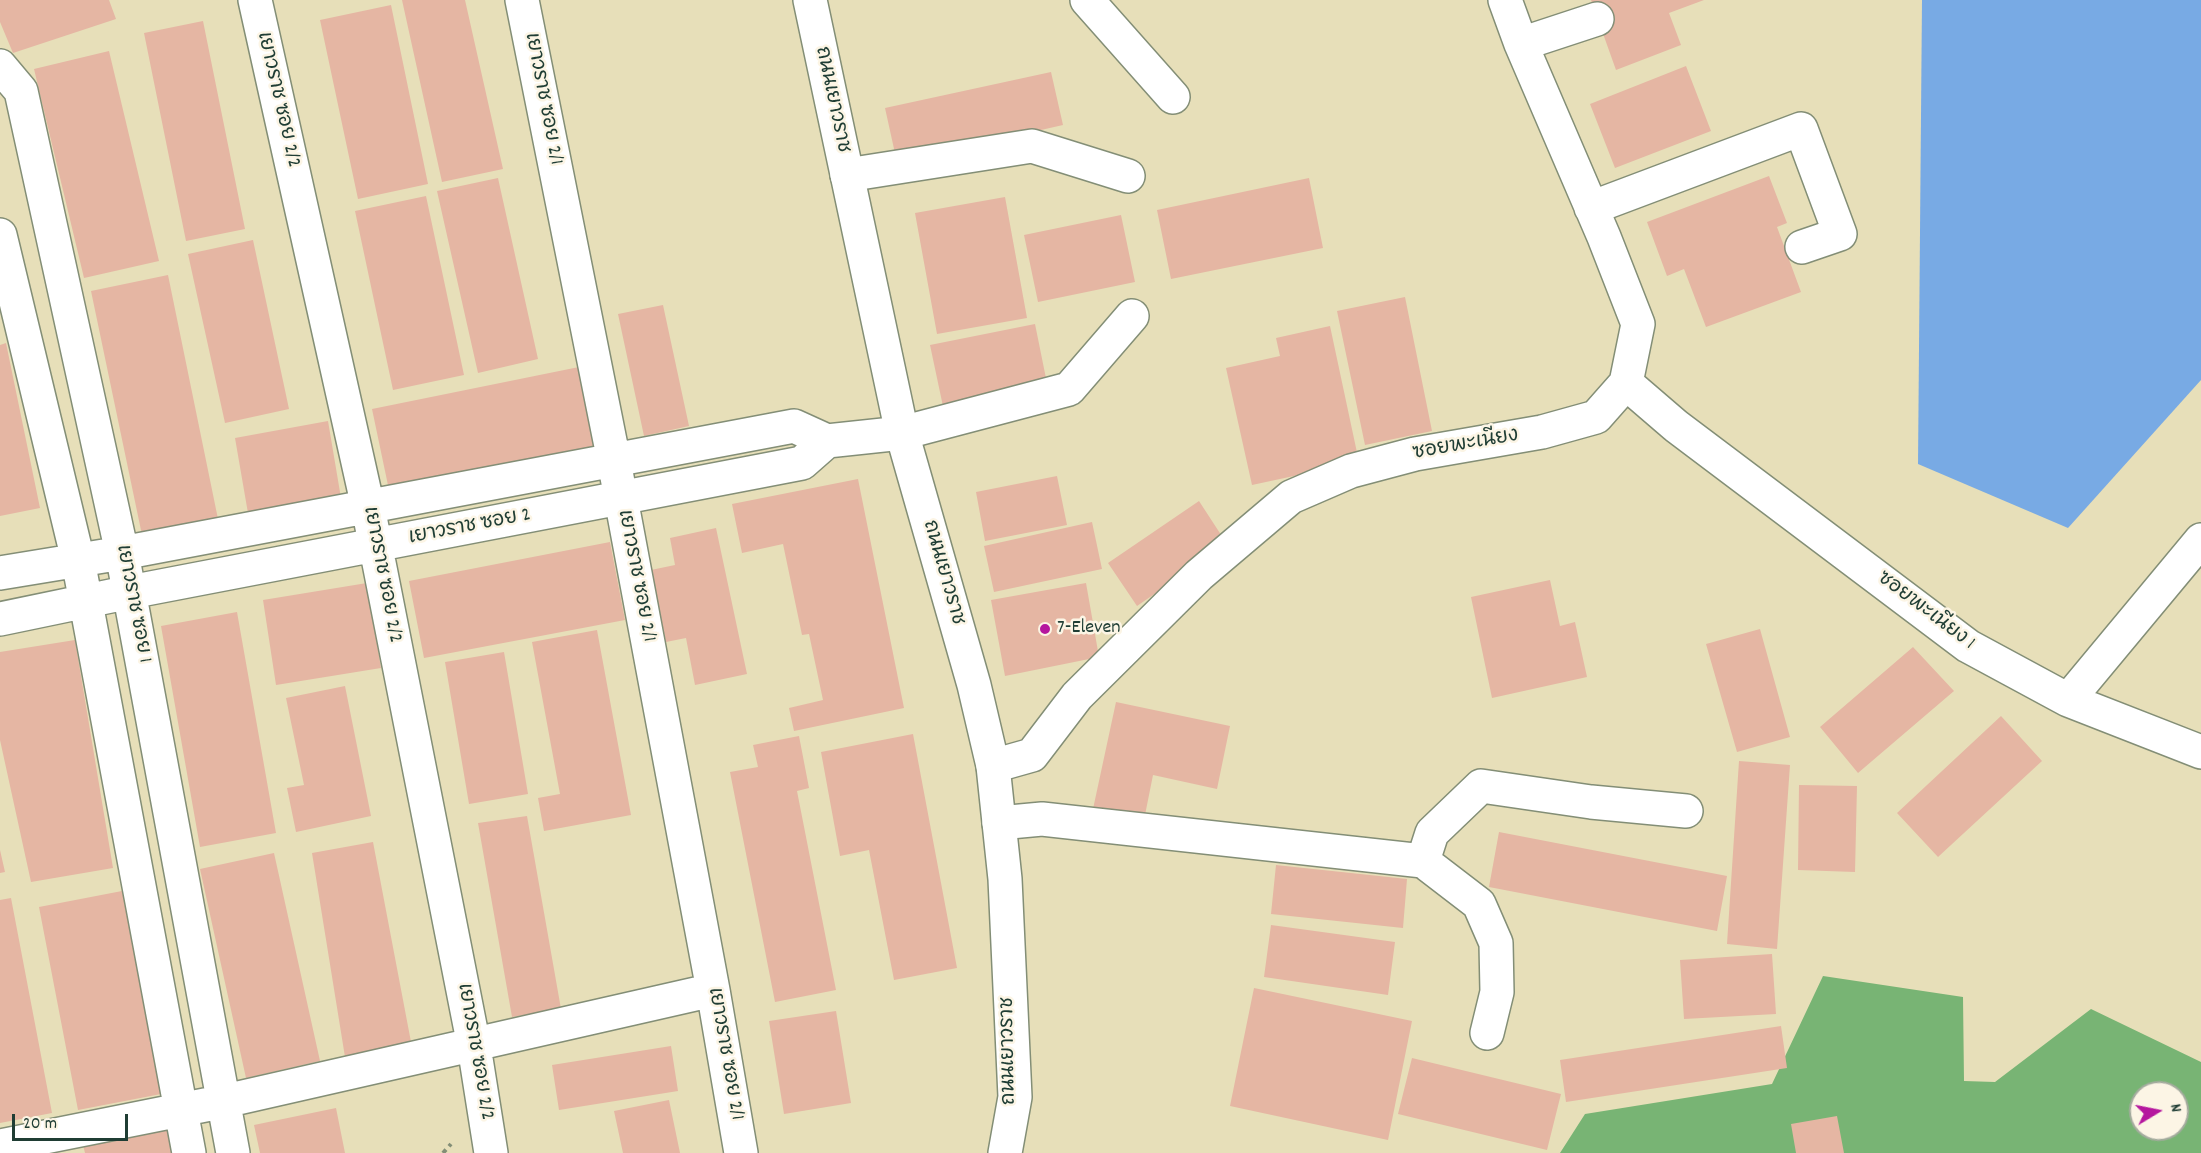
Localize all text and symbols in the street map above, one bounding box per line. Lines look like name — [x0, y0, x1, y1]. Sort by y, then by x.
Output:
street label: เยาวราช ซอย 2/2 — [250, 30, 304, 170]
street label: เยาวราช ซอย 2/1 — [517, 31, 567, 167]
street label: ถนนเยาวราช — [808, 45, 854, 155]
street label: ซอยพะเนียง — [1411, 425, 1521, 467]
street label: เยาวราช ซอย 2 — [407, 504, 533, 552]
street label: เยาวราช ซอย 2/2 — [356, 505, 406, 645]
street label: เยาวราช ซอย 2/1 — [610, 508, 660, 644]
street label: ถนนเยาวราช — [916, 518, 968, 628]
street label: เยาวราช ซอย 1 — [109, 543, 155, 665]
street label: ซอยพะเนียง 1 — [1871, 568, 1979, 656]
place label: 7-Eleven — [1057, 617, 1121, 641]
marker: 7-Eleven — [1038, 622, 1052, 636]
street label: เยาวราช ซอย 2/2 — [450, 982, 498, 1122]
street label: เยาวราช ซอย 2/1 — [701, 986, 747, 1122]
street label: ถนนเยาวราช — [997, 997, 1023, 1105]
north arrow — [2129, 1081, 2189, 1141]
scale bar — [15, 1102, 130, 1140]
text: N — [2163, 1102, 2187, 1114]
text: 20 m — [23, 1112, 57, 1137]

